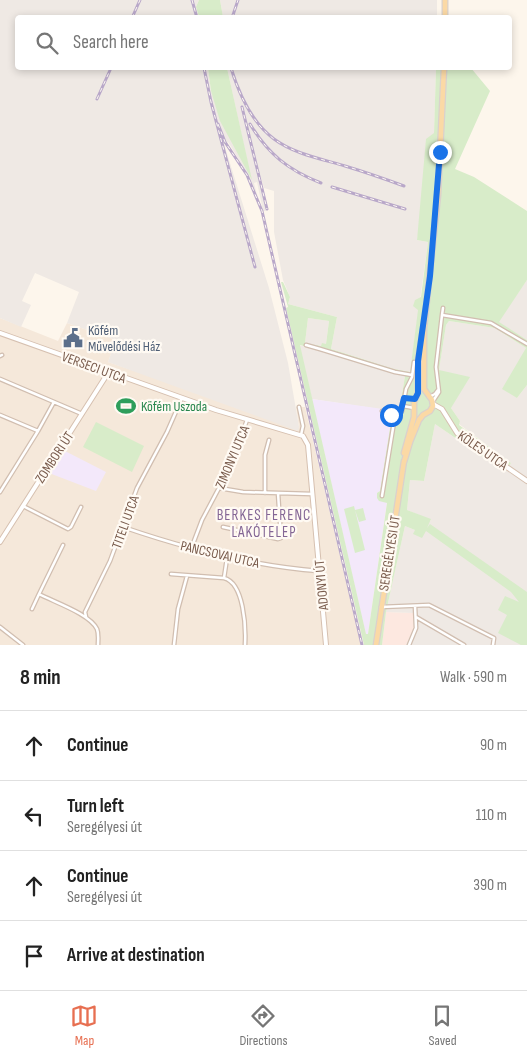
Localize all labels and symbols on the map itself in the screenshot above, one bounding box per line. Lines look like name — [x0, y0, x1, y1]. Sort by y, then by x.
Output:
route end — [429, 141, 452, 164]
place label: Köfém Művelődési Ház — [88, 322, 160, 355]
public building icon: Köfém Művelődési Ház — [62, 327, 84, 349]
street label: VERSECI UTCA — [59, 348, 129, 387]
sports icon: Köfém Uszoda — [115, 395, 137, 417]
place label: Köfém Uszoda — [141, 398, 207, 415]
route start — [380, 404, 403, 427]
street label: ZIMONYI UTCA — [212, 422, 254, 491]
street label: KÖLES UTCA — [454, 427, 512, 474]
street label: ZOMBORI ÚT — [31, 428, 78, 486]
street label: TITELI UTCA — [108, 492, 143, 551]
district label: BERKES FERENC LAKÓTELEP — [217, 506, 311, 542]
street label: SEREGÉLYESI ÚT — [375, 514, 404, 592]
street label: PANCSOVAI UTCA — [179, 537, 262, 572]
street label: ADONYI ÚT — [311, 559, 332, 612]

